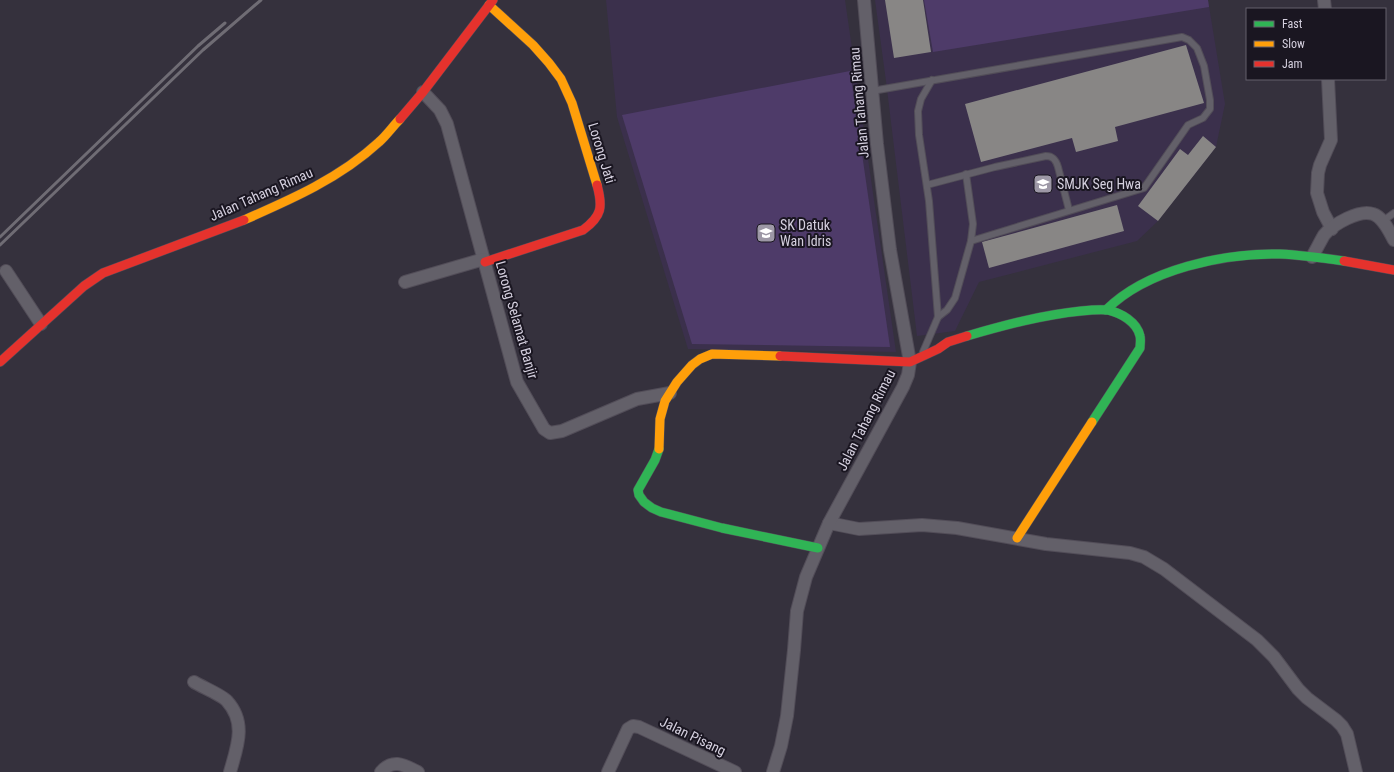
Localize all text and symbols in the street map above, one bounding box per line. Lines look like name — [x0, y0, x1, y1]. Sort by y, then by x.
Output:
legend — [1246, 8, 1386, 80]
text: Fast — [1282, 17, 1303, 31]
text: Slow — [1282, 37, 1305, 51]
street label: Jalan Tahang Rimau — [846, 47, 872, 159]
text: Jam — [1282, 57, 1303, 71]
street label: Lorong Jati — [585, 121, 619, 185]
street label: Jalan Tahang Rimau — [207, 164, 315, 224]
school or university icon: SMJK Seg Hwa — [1032, 173, 1054, 195]
place label: SMJK Seg Hwa — [1057, 176, 1141, 192]
place label: SK Datuk Wan Idris — [780, 217, 831, 249]
school or university icon: SK Datuk Wan Idris — [755, 222, 777, 244]
street label: Lorong Selamat Banjir — [493, 259, 541, 381]
street label: Jalan Tahang Rimau — [834, 367, 898, 473]
street label: Jalan Pisang — [658, 713, 728, 759]

